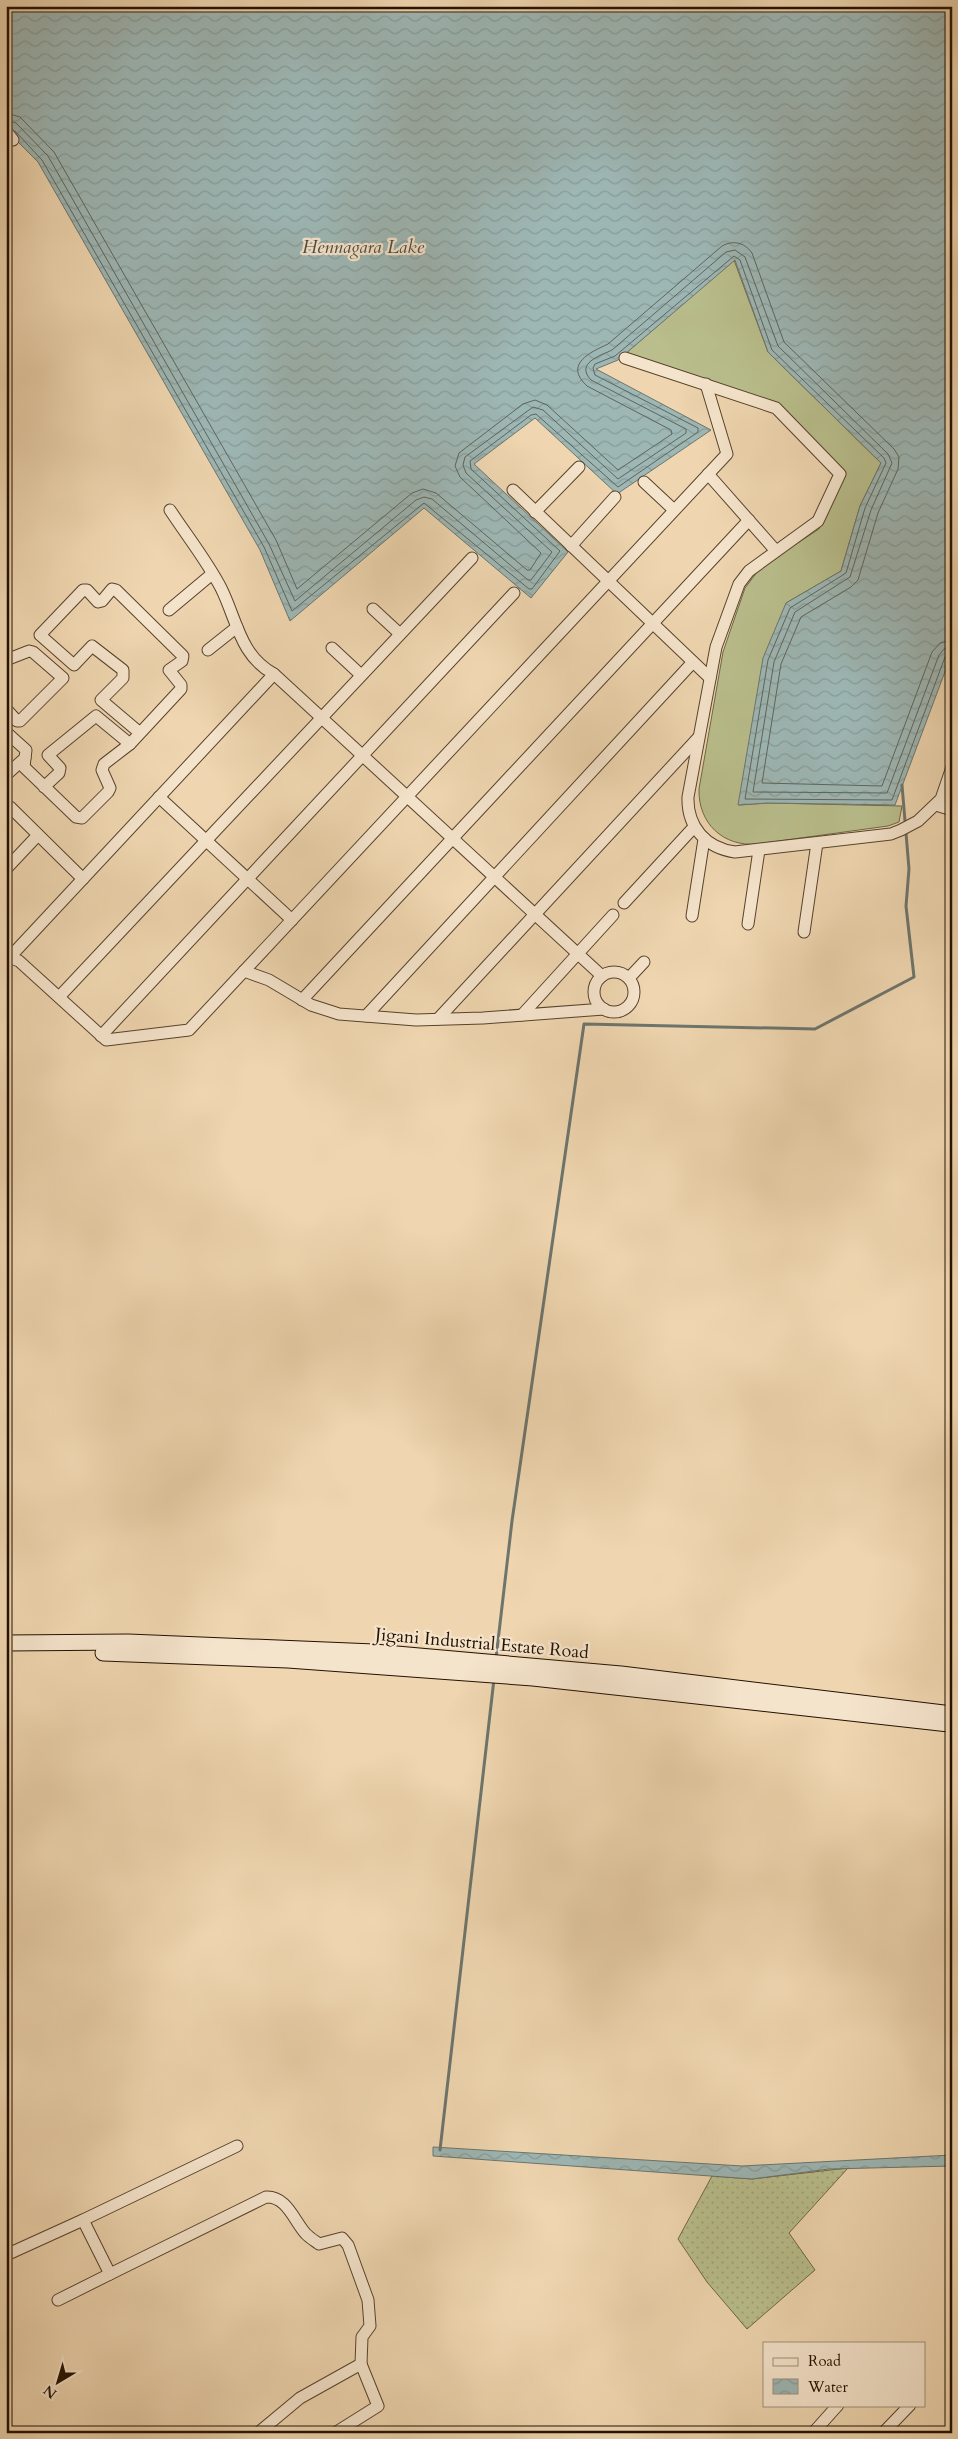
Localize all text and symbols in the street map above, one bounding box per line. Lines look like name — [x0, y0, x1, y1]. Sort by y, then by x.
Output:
water label: Hennagara Lake — [302, 234, 425, 260]
street label: Jigani Industrial Estate Road — [371, 1621, 590, 1665]
legend — [763, 2342, 926, 2406]
text: Road — [808, 2351, 841, 2371]
north arrow — [32, 2356, 82, 2406]
text: Water — [807, 2377, 849, 2397]
text: N — [40, 2381, 61, 2403]

